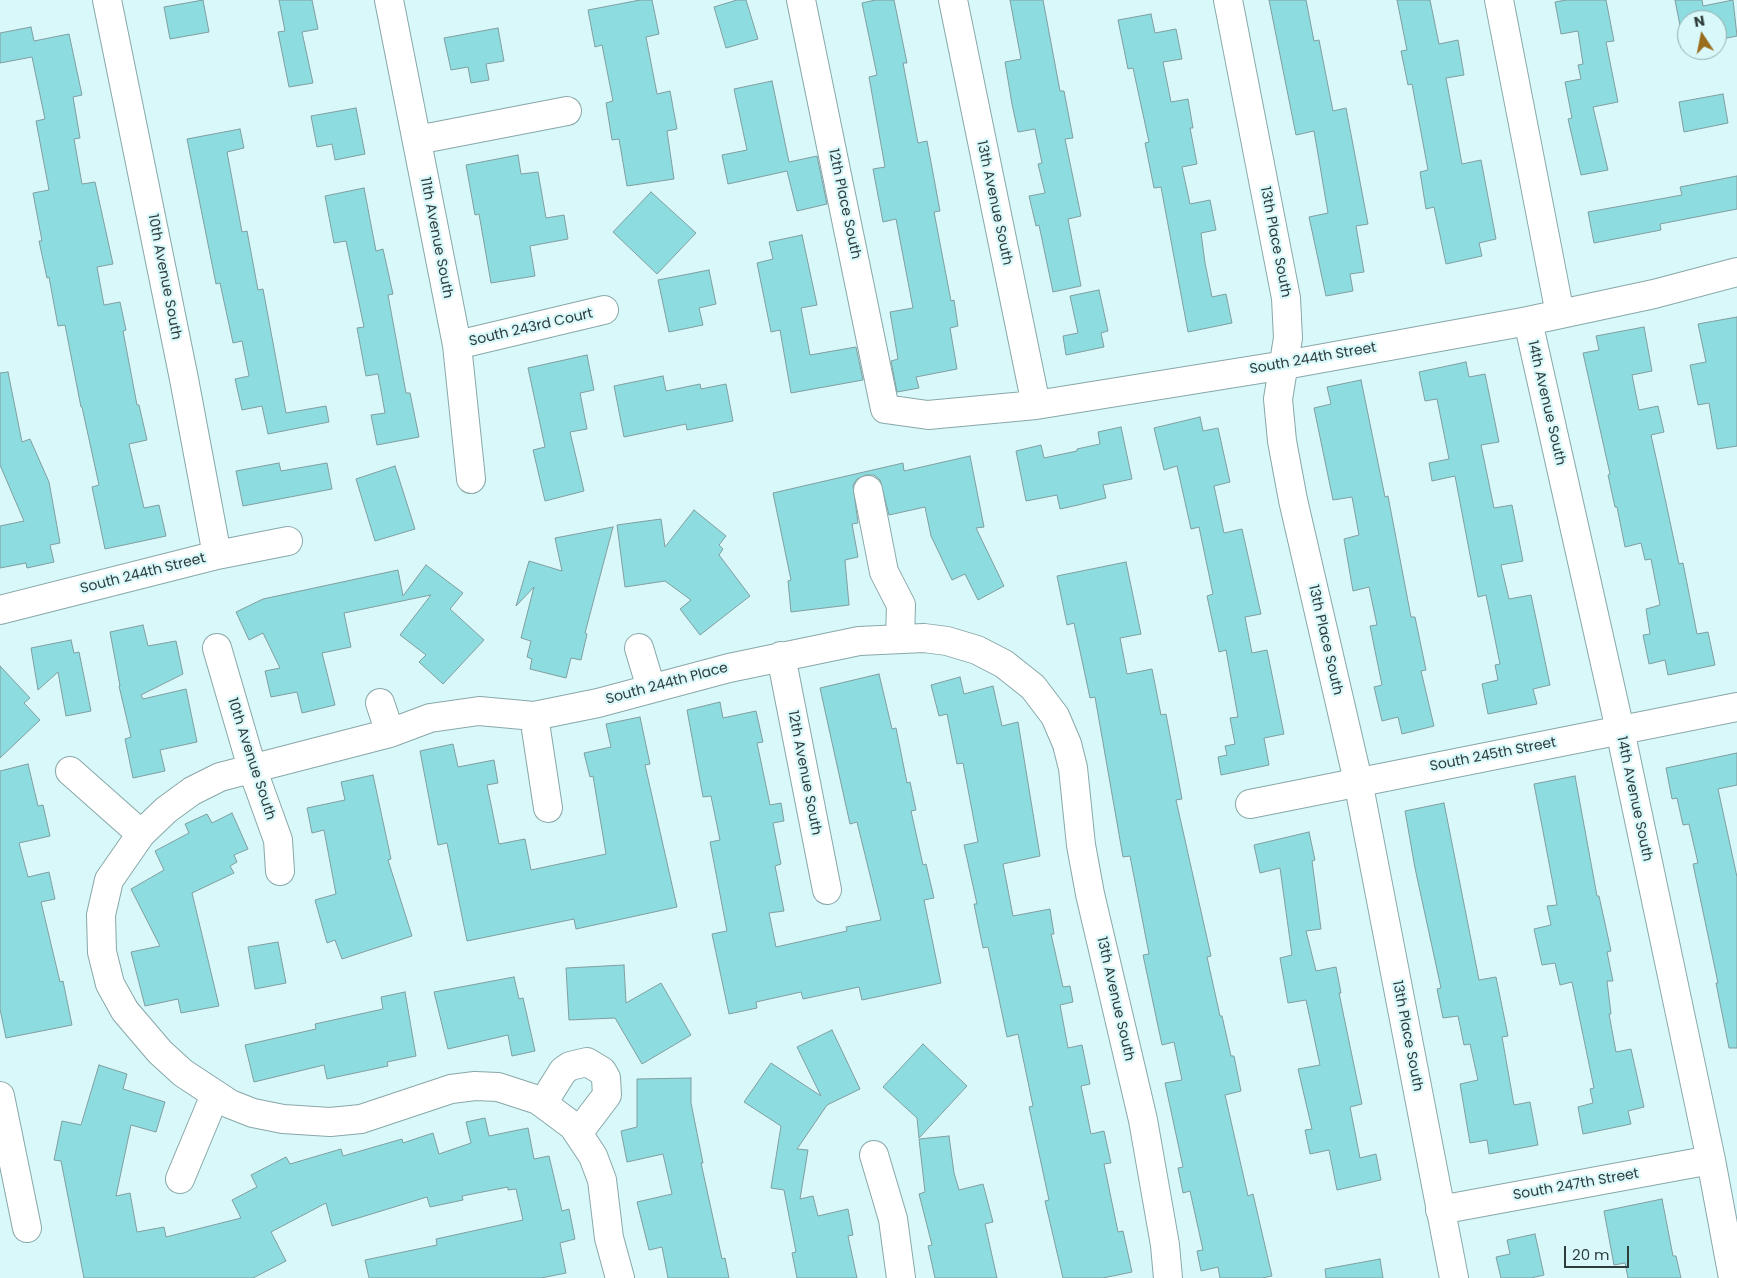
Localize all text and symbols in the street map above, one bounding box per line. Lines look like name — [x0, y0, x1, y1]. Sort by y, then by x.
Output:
north arrow — [1677, 10, 1727, 60]
text: N — [1692, 10, 1706, 32]
street label: 13th Avenue South — [973, 139, 1015, 267]
street label: 12th Place South — [824, 147, 864, 261]
street label: 11th Avenue South — [416, 176, 456, 300]
street label: 13th Place South — [1256, 185, 1294, 299]
street label: 10th Avenue South — [144, 213, 184, 341]
street label: South 243rd Court — [467, 306, 595, 350]
street label: 14th Avenue South — [1523, 339, 1569, 467]
street label: South 244th Street — [1248, 340, 1378, 378]
street label: South 244th Street — [79, 550, 207, 598]
street label: 13th Place South — [1304, 583, 1346, 697]
street label: South 244th Place — [604, 660, 730, 708]
street label: 10th Avenue South — [223, 696, 279, 822]
street label: 12th Avenue South — [784, 709, 824, 837]
street label: South 245th Street — [1428, 735, 1558, 775]
street label: 14th Avenue South — [1613, 735, 1655, 863]
street label: 13th Avenue South — [1093, 935, 1137, 1063]
street label: 13th Place South — [1388, 979, 1426, 1093]
street label: South 247th Street — [1512, 1166, 1640, 1204]
scale bar — [1567, 1236, 1632, 1268]
text: 20 m — [1572, 1244, 1610, 1265]

